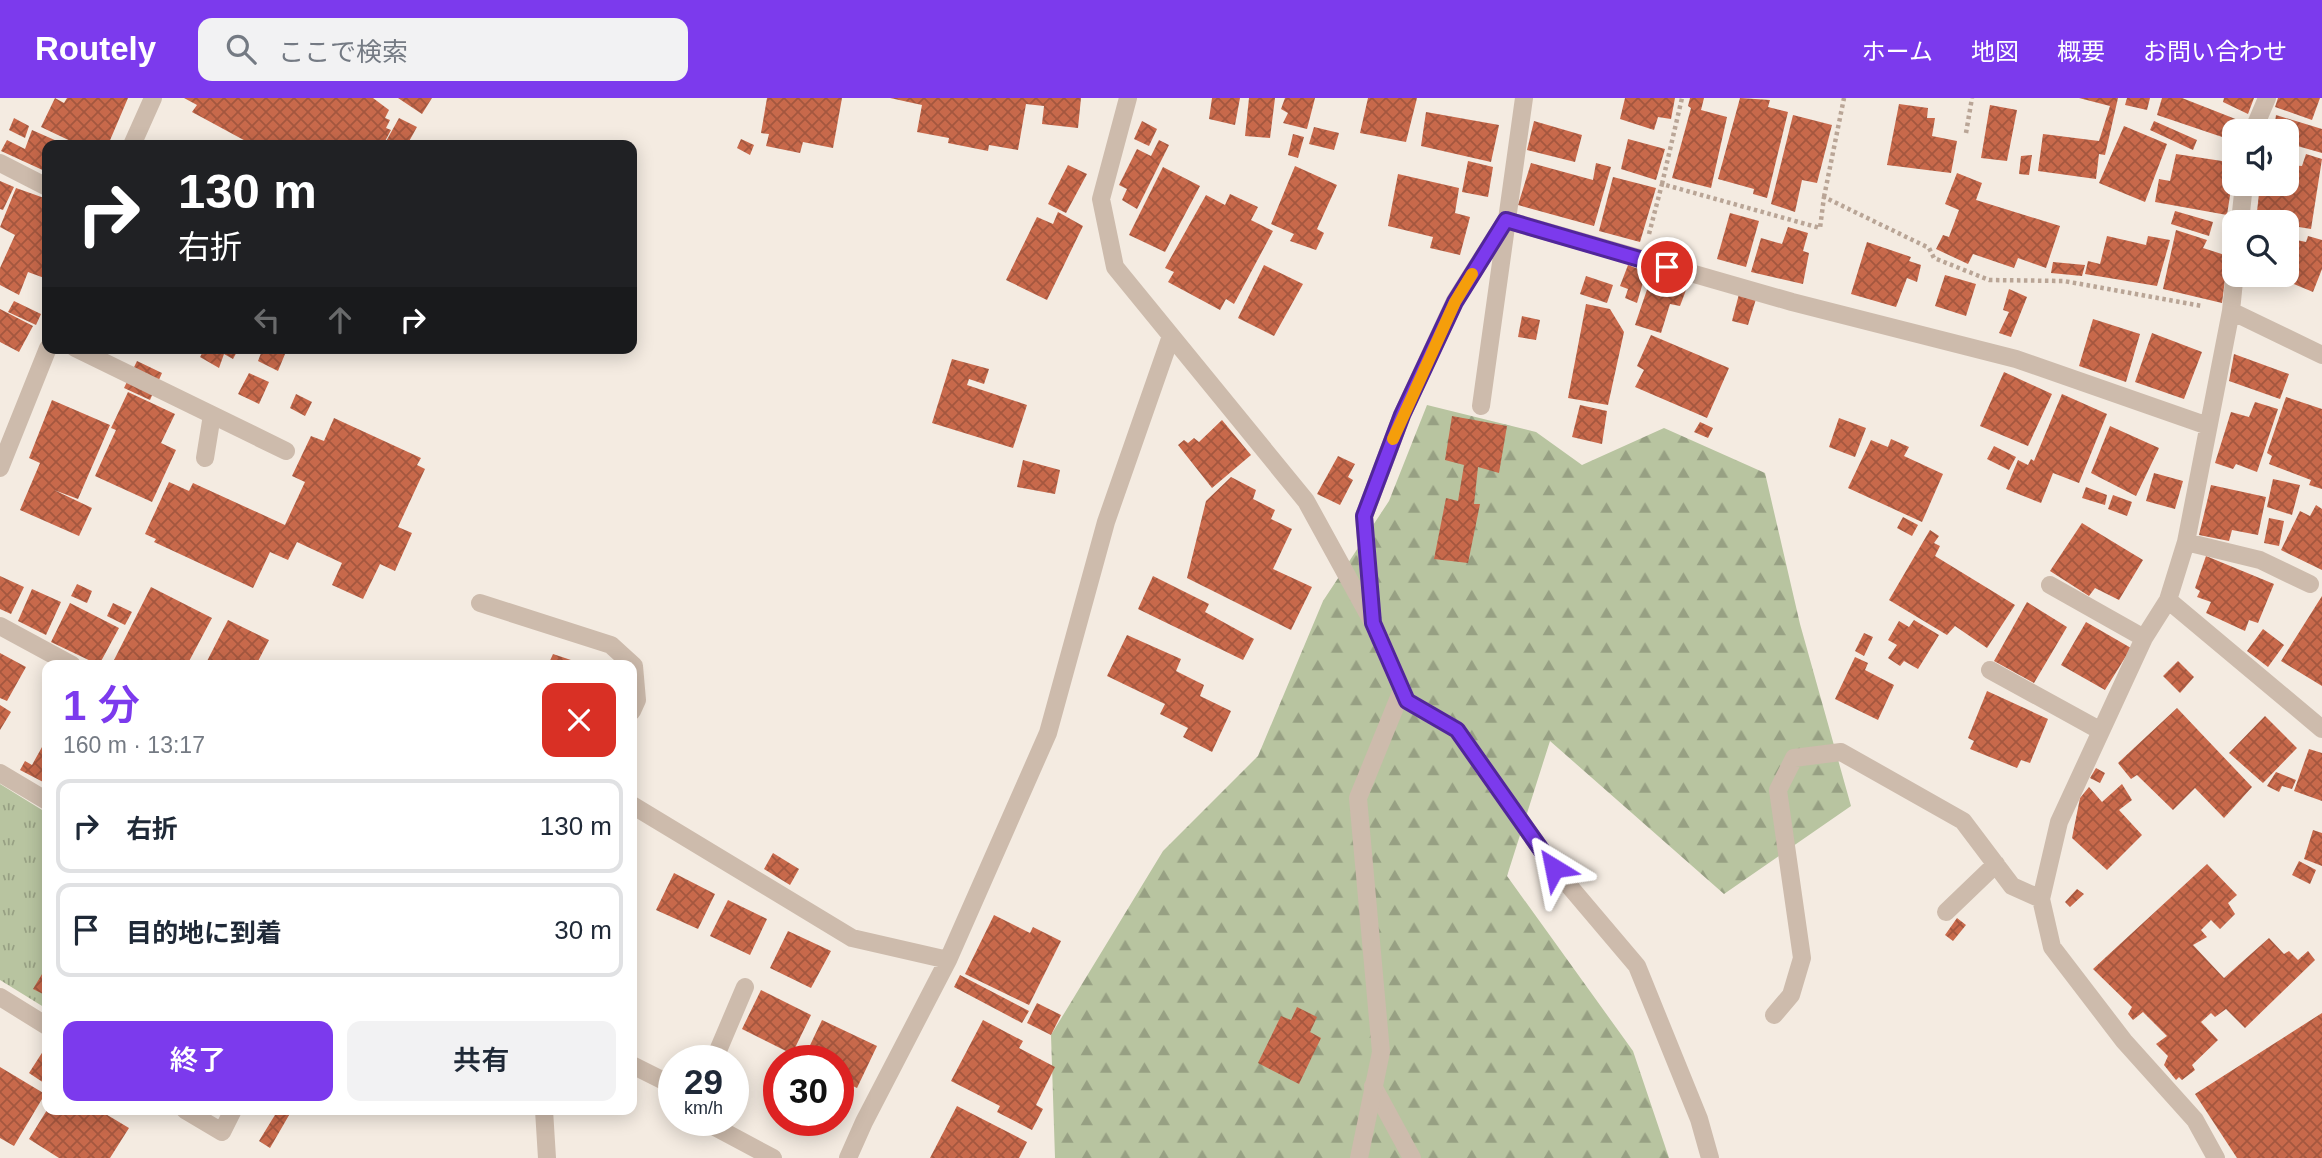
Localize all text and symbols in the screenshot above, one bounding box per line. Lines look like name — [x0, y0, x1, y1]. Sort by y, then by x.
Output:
search box — [198, 18, 688, 81]
text: Routely — [35, 30, 156, 67]
icon: search — [222, 30, 260, 68]
text: ここで検索 — [278, 37, 408, 67]
text: ホーム — [1862, 38, 1933, 65]
text: 地図 — [1971, 38, 2019, 65]
text: 概要 — [2057, 38, 2105, 65]
text: お問い合わせ — [2143, 38, 2287, 65]
map controls — [2222, 119, 2299, 287]
button: sound — [2222, 119, 2299, 196]
text: 130 m — [178, 164, 317, 218]
icon: right — [63, 168, 154, 259]
button: search — [2222, 210, 2299, 287]
text: 右折 — [178, 229, 242, 265]
pin — [1637, 237, 1697, 297]
icon: arrive — [1648, 248, 1686, 286]
icon: left — [248, 301, 286, 339]
icon: ahead — [321, 301, 359, 339]
icon: right — [394, 301, 432, 339]
text: 1 分 — [63, 682, 140, 729]
button: close — [542, 683, 616, 757]
text: 160 m · 13:17 — [63, 732, 205, 758]
icon: right — [67, 807, 105, 845]
text: 130 m — [540, 811, 612, 841]
text: 右折 — [126, 814, 178, 844]
position arrow — [1517, 831, 1591, 905]
icon: arrive — [67, 911, 105, 949]
text: 30 m — [554, 915, 612, 945]
text: 目的地に到着 — [126, 918, 282, 948]
button: 終了 — [63, 1021, 333, 1101]
button: 共有 — [347, 1021, 616, 1101]
speed limit sign: 30 — [763, 1045, 854, 1136]
text: 29 — [684, 1062, 723, 1101]
text: km/h — [684, 1098, 723, 1118]

